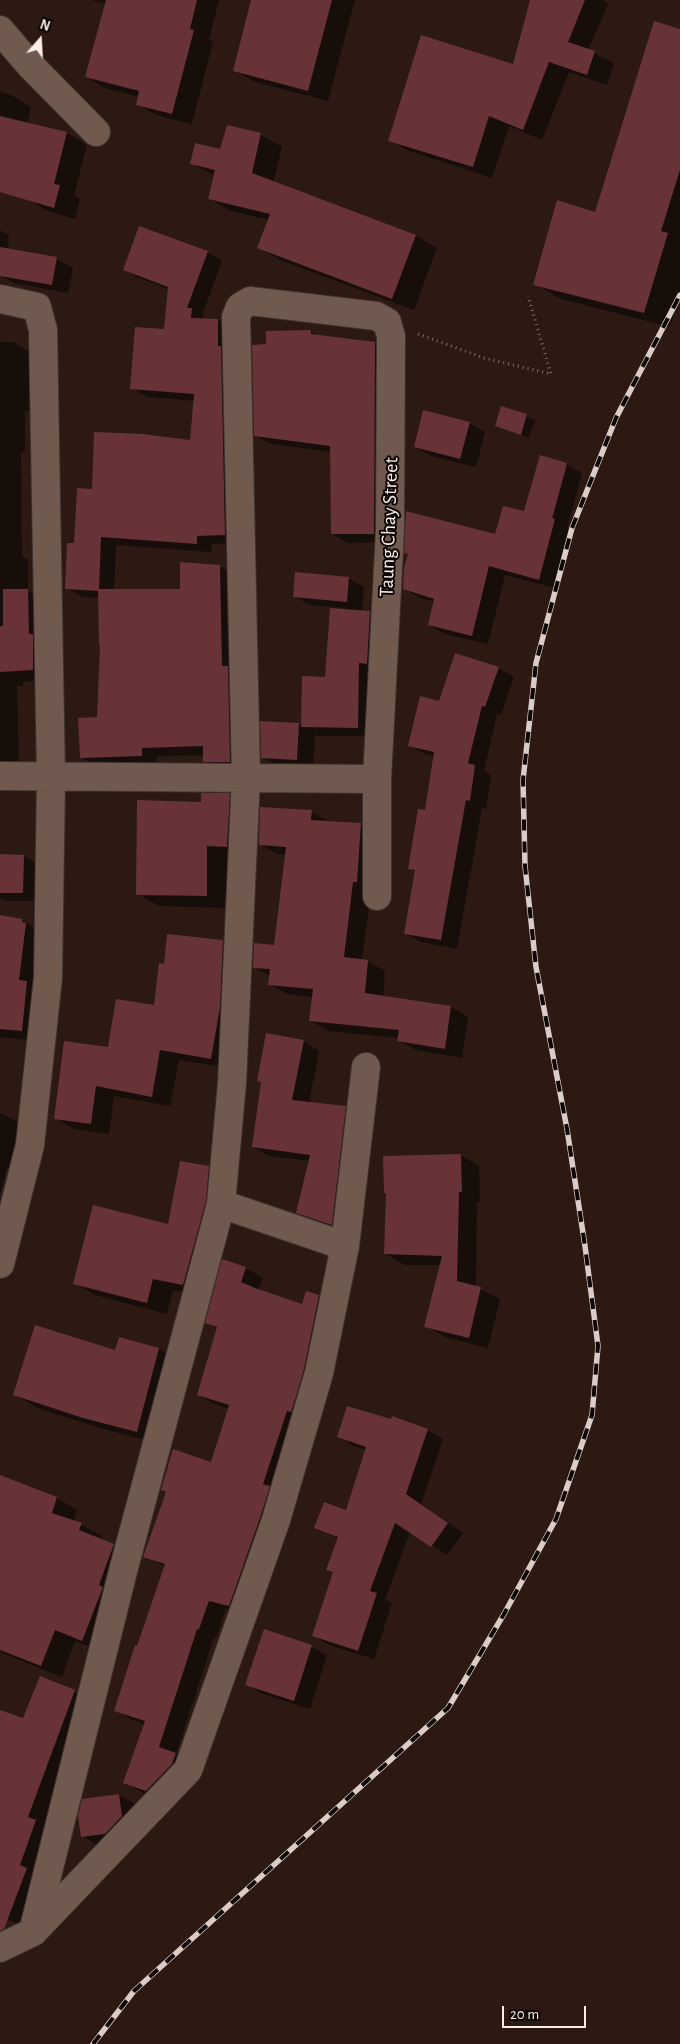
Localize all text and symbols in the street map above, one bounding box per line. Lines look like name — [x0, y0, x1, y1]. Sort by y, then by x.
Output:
north arrow — [15, 15, 65, 65]
text: N — [38, 18, 52, 34]
street label: Taung Chay Street — [375, 457, 403, 597]
scale bar — [505, 1996, 589, 2028]
text: 20 m — [510, 2007, 539, 2022]

